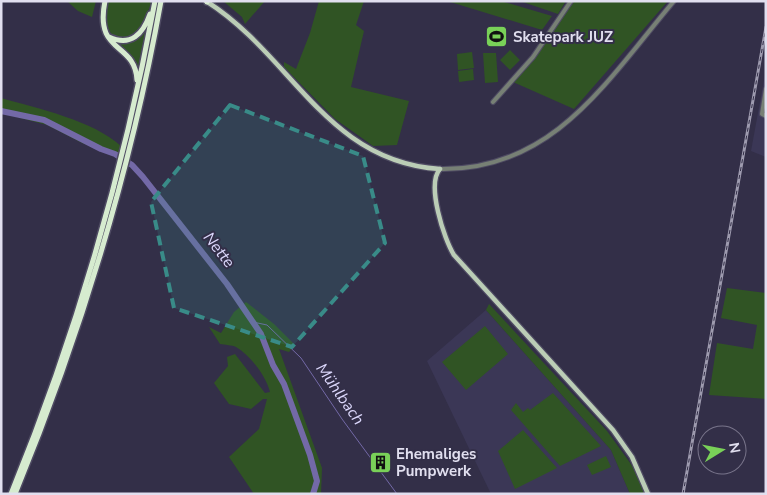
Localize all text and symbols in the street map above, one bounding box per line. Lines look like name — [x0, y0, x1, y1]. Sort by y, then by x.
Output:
sports icon: Skatepark JUZ — [485, 25, 509, 49]
place label: Skatepark JUZ — [513, 27, 613, 47]
water label: Nette — [198, 228, 240, 273]
water label: Mühlbach — [311, 359, 369, 429]
north arrow — [697, 425, 747, 475]
text: N — [724, 441, 745, 455]
place label: Ehemaliges Pumpwerk — [396, 444, 476, 481]
building icon: Ehemaliges Pumpwerk — [368, 451, 392, 475]

